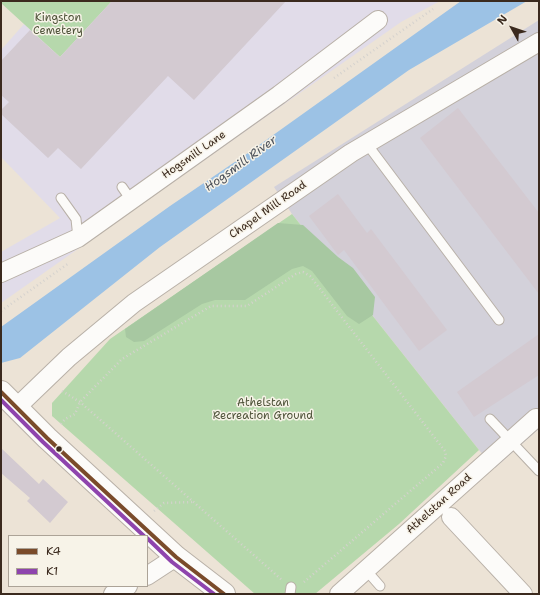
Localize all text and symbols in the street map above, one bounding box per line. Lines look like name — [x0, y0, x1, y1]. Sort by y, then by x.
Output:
north arrow — [492, 8, 532, 48]
park label: Kingston Cemetery — [33, 11, 83, 37]
text: N — [494, 12, 511, 28]
street label: Hogsmill Lane — [159, 128, 229, 182]
water label: Hogsmill River — [202, 133, 280, 195]
street label: Chapel Mill Road — [227, 178, 309, 242]
park label: Athelstan Recreation Ground — [213, 396, 313, 422]
unlabelled marker — [54, 444, 64, 454]
street label: Athelstan Road — [404, 471, 474, 537]
legend — [8, 535, 148, 587]
text: K4 — [46, 543, 61, 559]
text: K1 — [46, 563, 58, 579]

